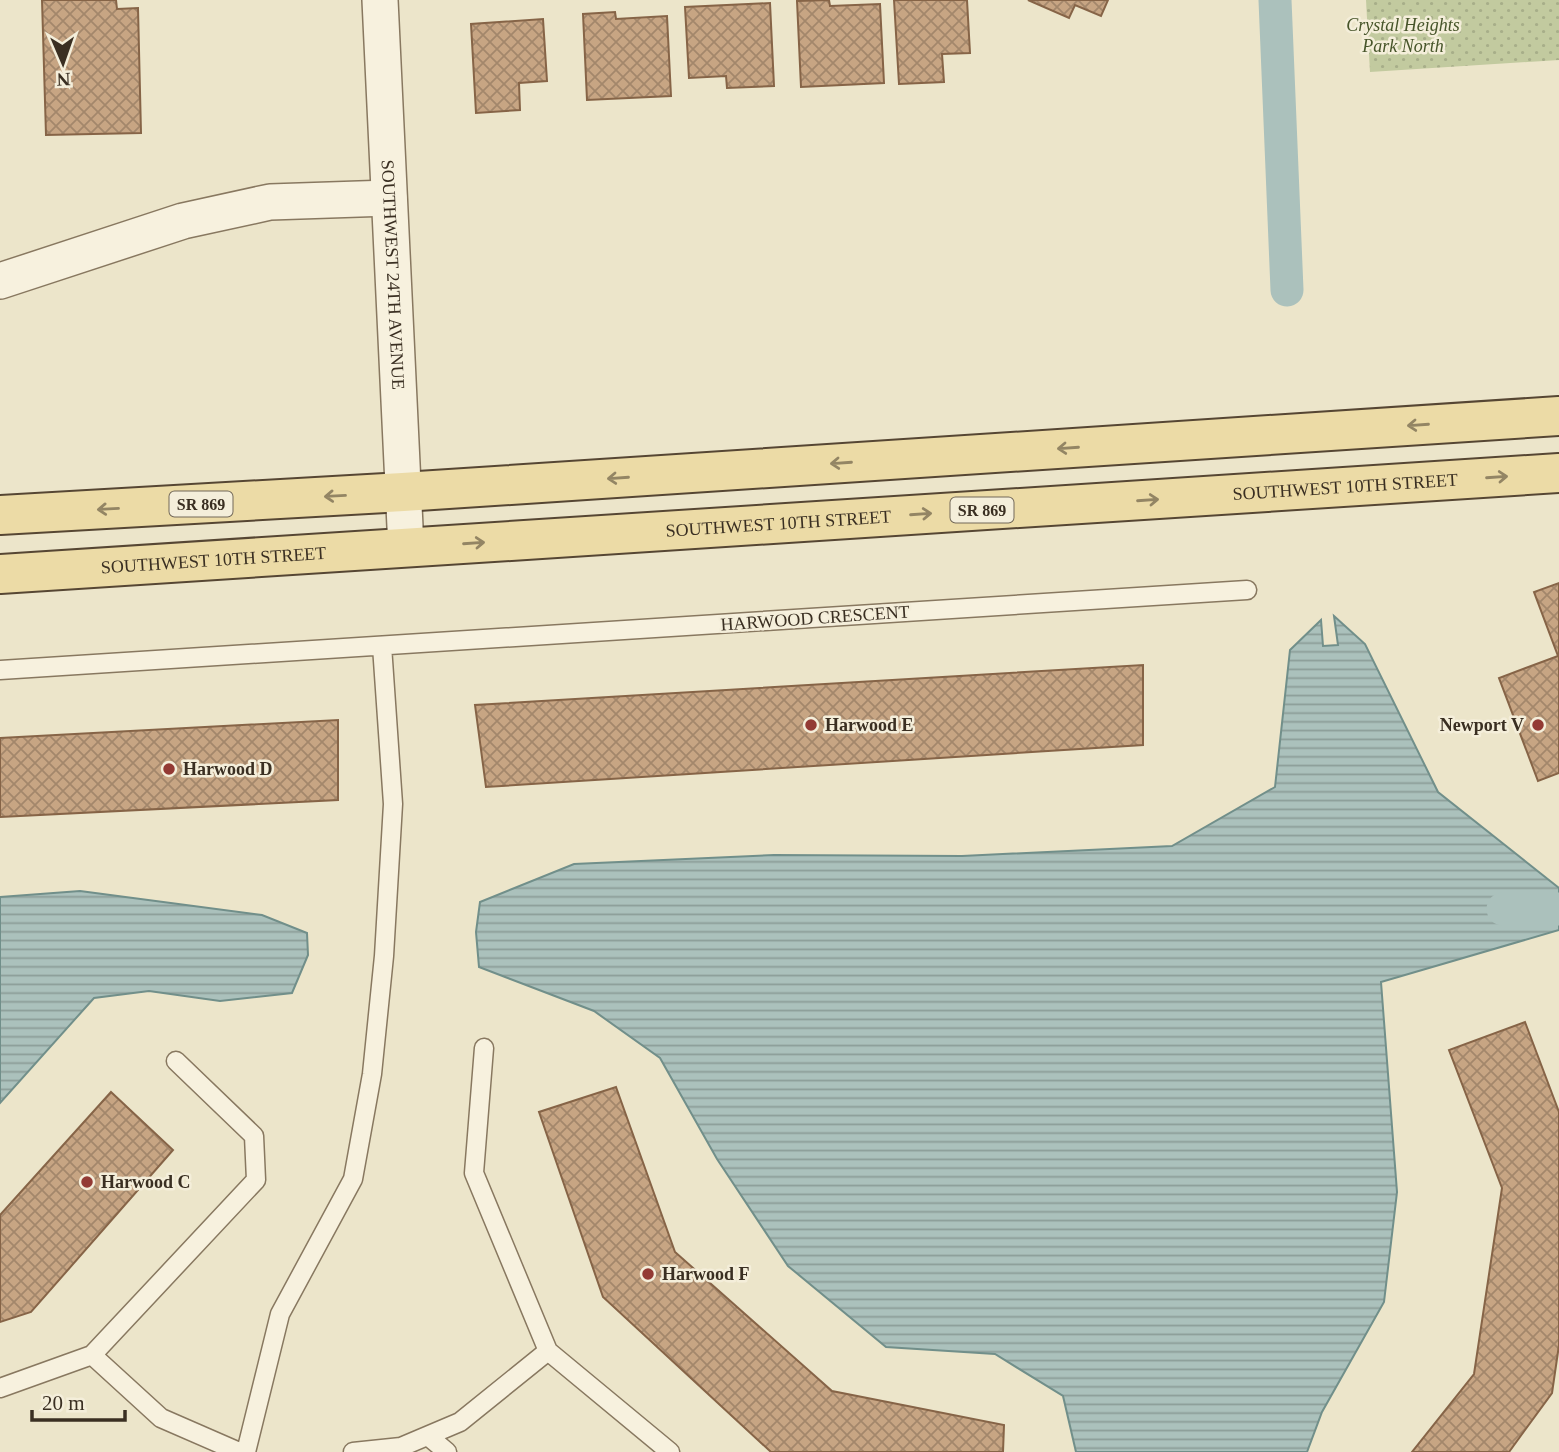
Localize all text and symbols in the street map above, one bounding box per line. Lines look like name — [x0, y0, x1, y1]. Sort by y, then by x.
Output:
park label: Crystal Heights Park North — [1346, 15, 1460, 56]
north arrow — [28, 28, 98, 98]
text: N — [56, 69, 71, 90]
street label: SOUTHWEST 24TH AVENUE — [378, 159, 408, 390]
one-way arrow — [1406, 419, 1429, 432]
one-way arrow — [1057, 442, 1080, 455]
one-way arrow — [831, 457, 853, 470]
street label: SOUTHWEST 10TH STREET — [1232, 470, 1458, 504]
one-way arrow — [1485, 470, 1508, 483]
one-way arrow — [607, 472, 630, 485]
one-way arrow — [323, 489, 346, 502]
road number: SR 869 — [170, 491, 232, 516]
one-way arrow — [1136, 493, 1159, 506]
road number: SR 869 — [950, 498, 1014, 523]
one-way arrow — [97, 503, 119, 516]
street label: SOUTHWEST 10TH STREET — [665, 506, 892, 541]
one-way arrow — [909, 508, 932, 521]
one-way arrow — [462, 536, 485, 549]
street label: SOUTHWEST 10TH STREET — [100, 543, 327, 577]
street label: HARWOOD CRESCENT — [720, 601, 910, 635]
place label: Harwood E — [825, 715, 914, 735]
place label: Newport V — [1440, 715, 1524, 735]
marker: Harwood E — [803, 717, 819, 733]
marker: Newport V — [1530, 717, 1546, 733]
place label: Harwood D — [183, 759, 273, 779]
marker: Harwood D — [161, 761, 177, 777]
place label: Harwood C — [101, 1172, 191, 1192]
marker: Harwood C — [79, 1174, 95, 1190]
place label: Harwood F — [662, 1264, 750, 1284]
marker: Harwood F — [640, 1266, 656, 1282]
scale bar — [32, 1378, 124, 1422]
text: 20 m — [42, 1391, 85, 1415]

